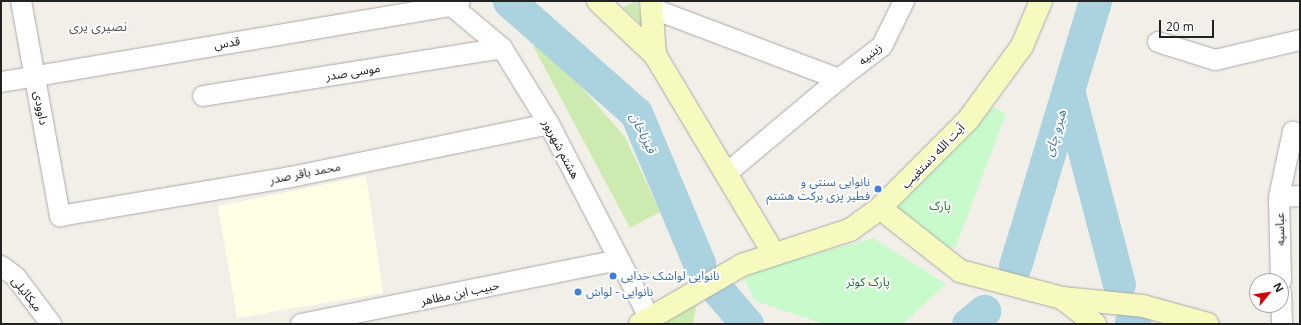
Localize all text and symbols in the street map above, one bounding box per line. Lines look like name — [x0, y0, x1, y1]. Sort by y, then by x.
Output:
scale bar — [1161, 12, 1216, 38]
district label: نصیری یری — [69, 18, 127, 34]
text: 20 m — [1166, 18, 1194, 35]
street label: قدس — [213, 34, 241, 52]
street label: زینبیه — [855, 40, 885, 68]
street label: موسی صدر — [325, 61, 381, 83]
street label: داوودی — [31, 90, 51, 126]
water label: هیرو چای — [1041, 108, 1069, 158]
water label: قیزباخان — [627, 110, 659, 156]
street label: هشتم شهریور — [539, 117, 583, 181]
street label: آیت الله دستغیب — [898, 121, 968, 191]
street label: محمد باقر صدر — [268, 159, 342, 187]
place label: نانوایی سنتی و فطیر پزی برکت هشتم — [766, 175, 870, 203]
marker: نانوایی سنتی و فطیر پزی برکت هشتم — [873, 184, 883, 194]
park label: پارک — [929, 199, 951, 213]
street label: عباسیه — [1273, 212, 1287, 246]
place label: نانوایی لواشک خدایی — [621, 269, 720, 283]
marker: نانوایی لواشک خدایی — [608, 271, 618, 281]
north arrow — [1249, 273, 1289, 313]
street label: میکائیلی — [9, 274, 45, 314]
park label: پارک کوثر — [846, 275, 890, 289]
street label: حبیب ابن مظاهر — [419, 278, 501, 308]
text: N — [1270, 280, 1288, 295]
place label: نانوایی - لواش — [586, 285, 653, 299]
marker: نانوایی - لواش — [573, 287, 583, 297]

